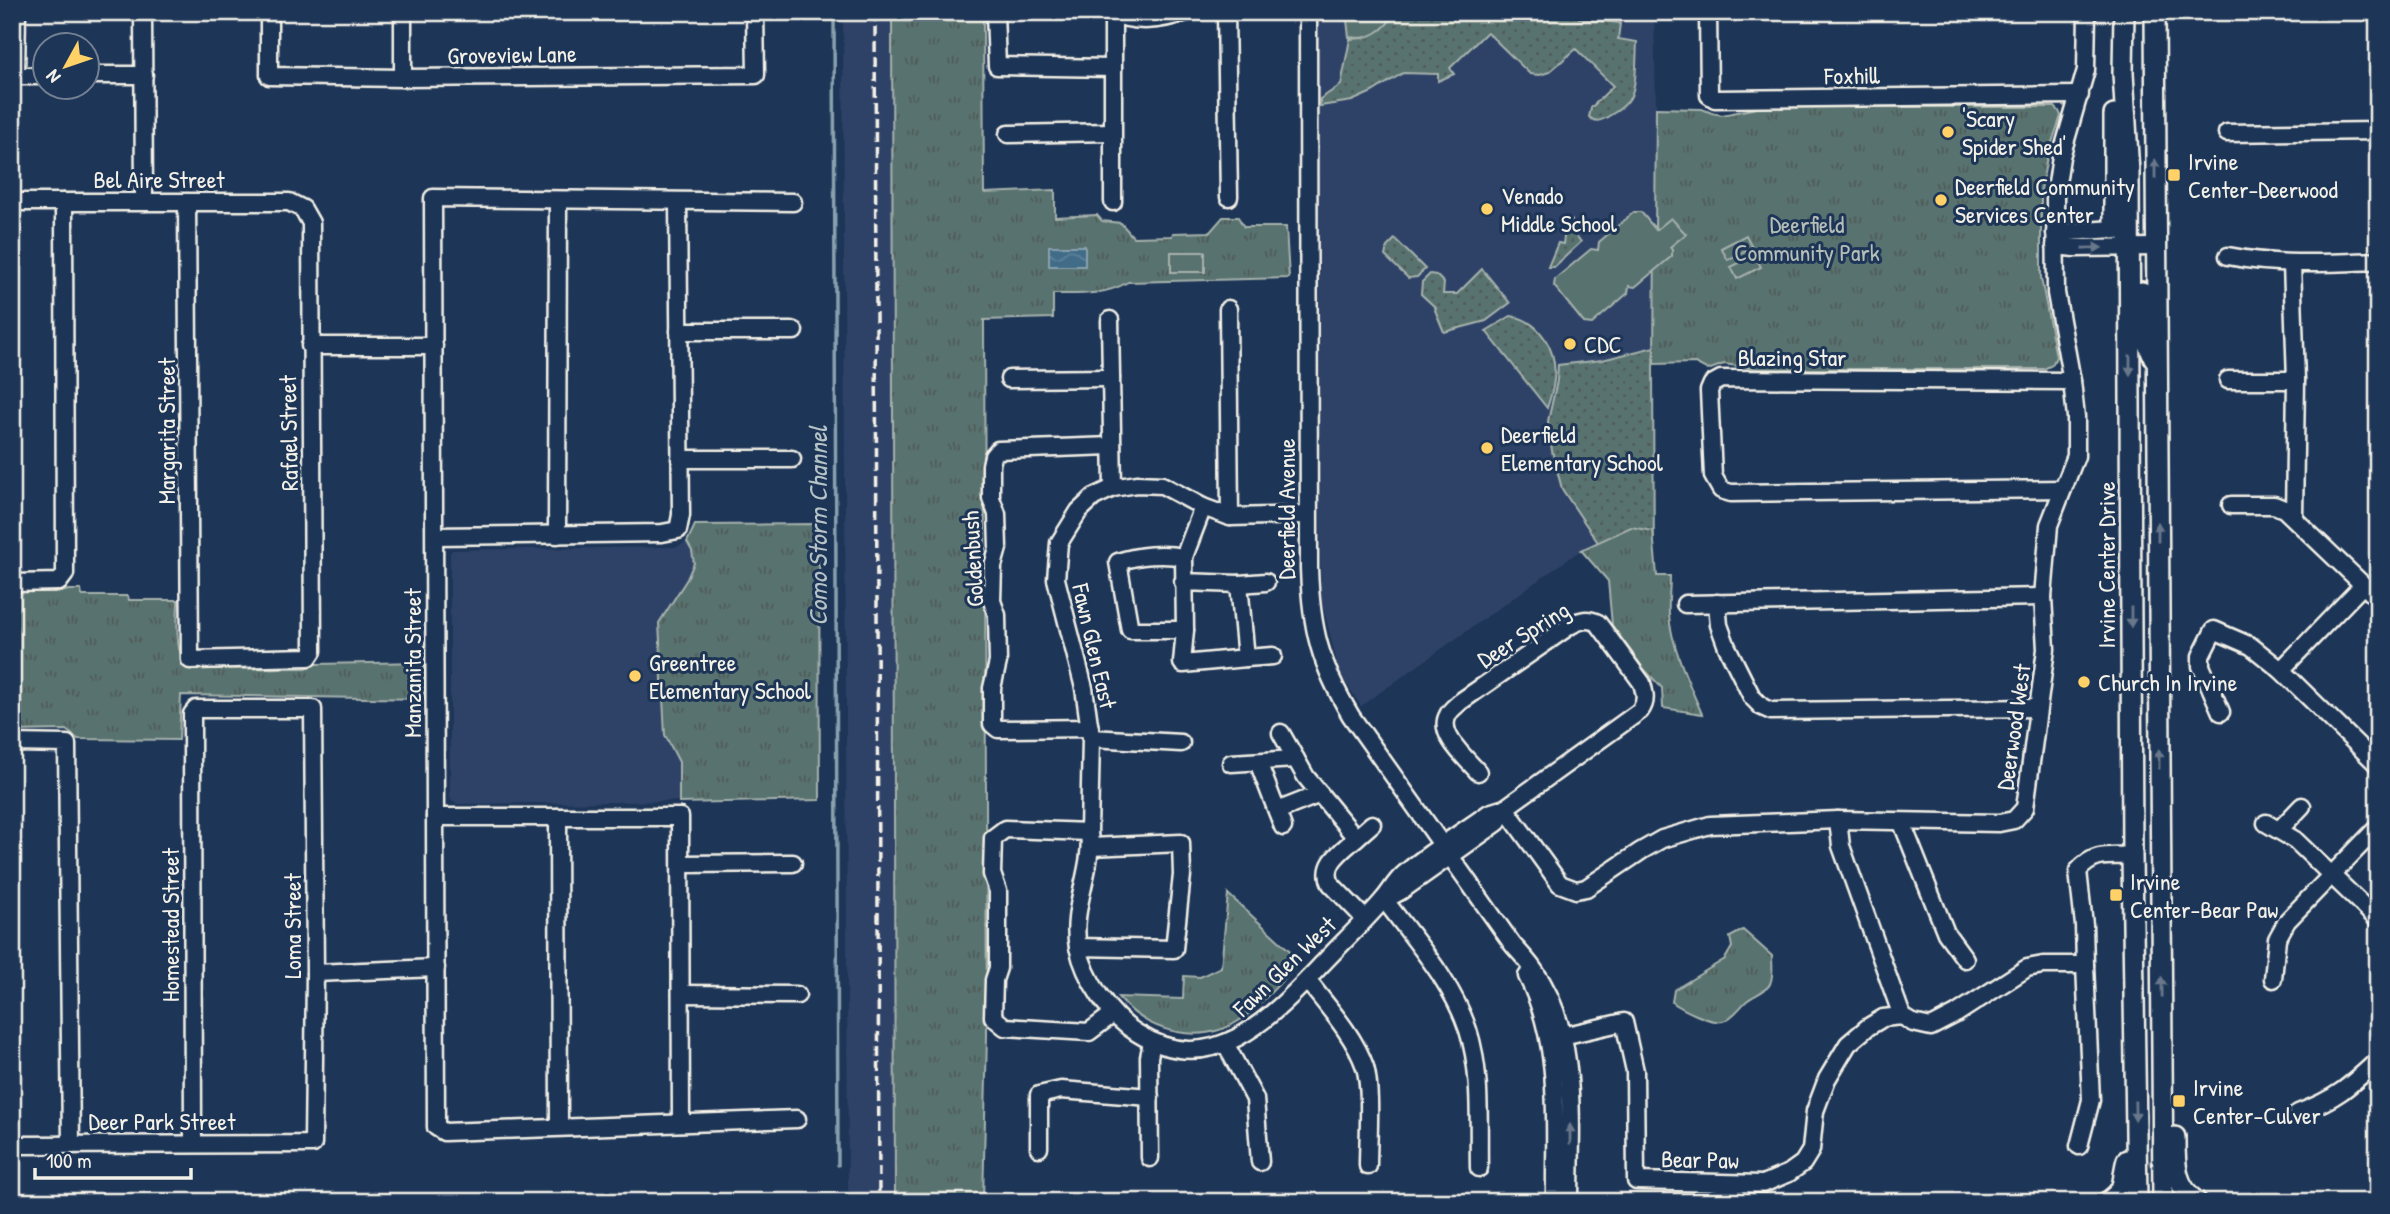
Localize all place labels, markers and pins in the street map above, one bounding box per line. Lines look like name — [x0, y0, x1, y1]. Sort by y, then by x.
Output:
place label: 'Scary Spider Shed' — [1962, 102, 2066, 162]
marker: 'Scary Spider Shed' — [1940, 124, 1956, 140]
place label: Irvine Center-Deerwood — [2188, 145, 2338, 205]
marker: Irvine Center-Deerwood — [2166, 167, 2182, 183]
place label: Deerfield Community Services Center — [1955, 170, 2135, 230]
place label: Venado Middle School — [1501, 179, 1618, 239]
marker: Deerfield Community Services Center — [1933, 192, 1949, 208]
marker: Venado Middle School — [1479, 201, 1495, 217]
place label: CDC — [1584, 328, 1622, 360]
marker: CDC — [1562, 336, 1578, 352]
place label: Deerfield Elementary School — [1501, 418, 1664, 478]
marker: Deerfield Elementary School — [1479, 440, 1495, 456]
place label: Greentree Elementary School — [649, 646, 812, 706]
place label: Church In Irvine — [2098, 666, 2238, 698]
marker: Greentree Elementary School — [627, 668, 643, 684]
marker: Church In Irvine — [2076, 674, 2092, 690]
place label: Irvine Center-Bear Paw — [2130, 865, 2278, 925]
marker: Irvine Center-Bear Paw — [2108, 887, 2124, 903]
place label: Irvine Center-Culver — [2193, 1071, 2321, 1131]
marker: Irvine Center-Culver — [2171, 1093, 2187, 1109]

